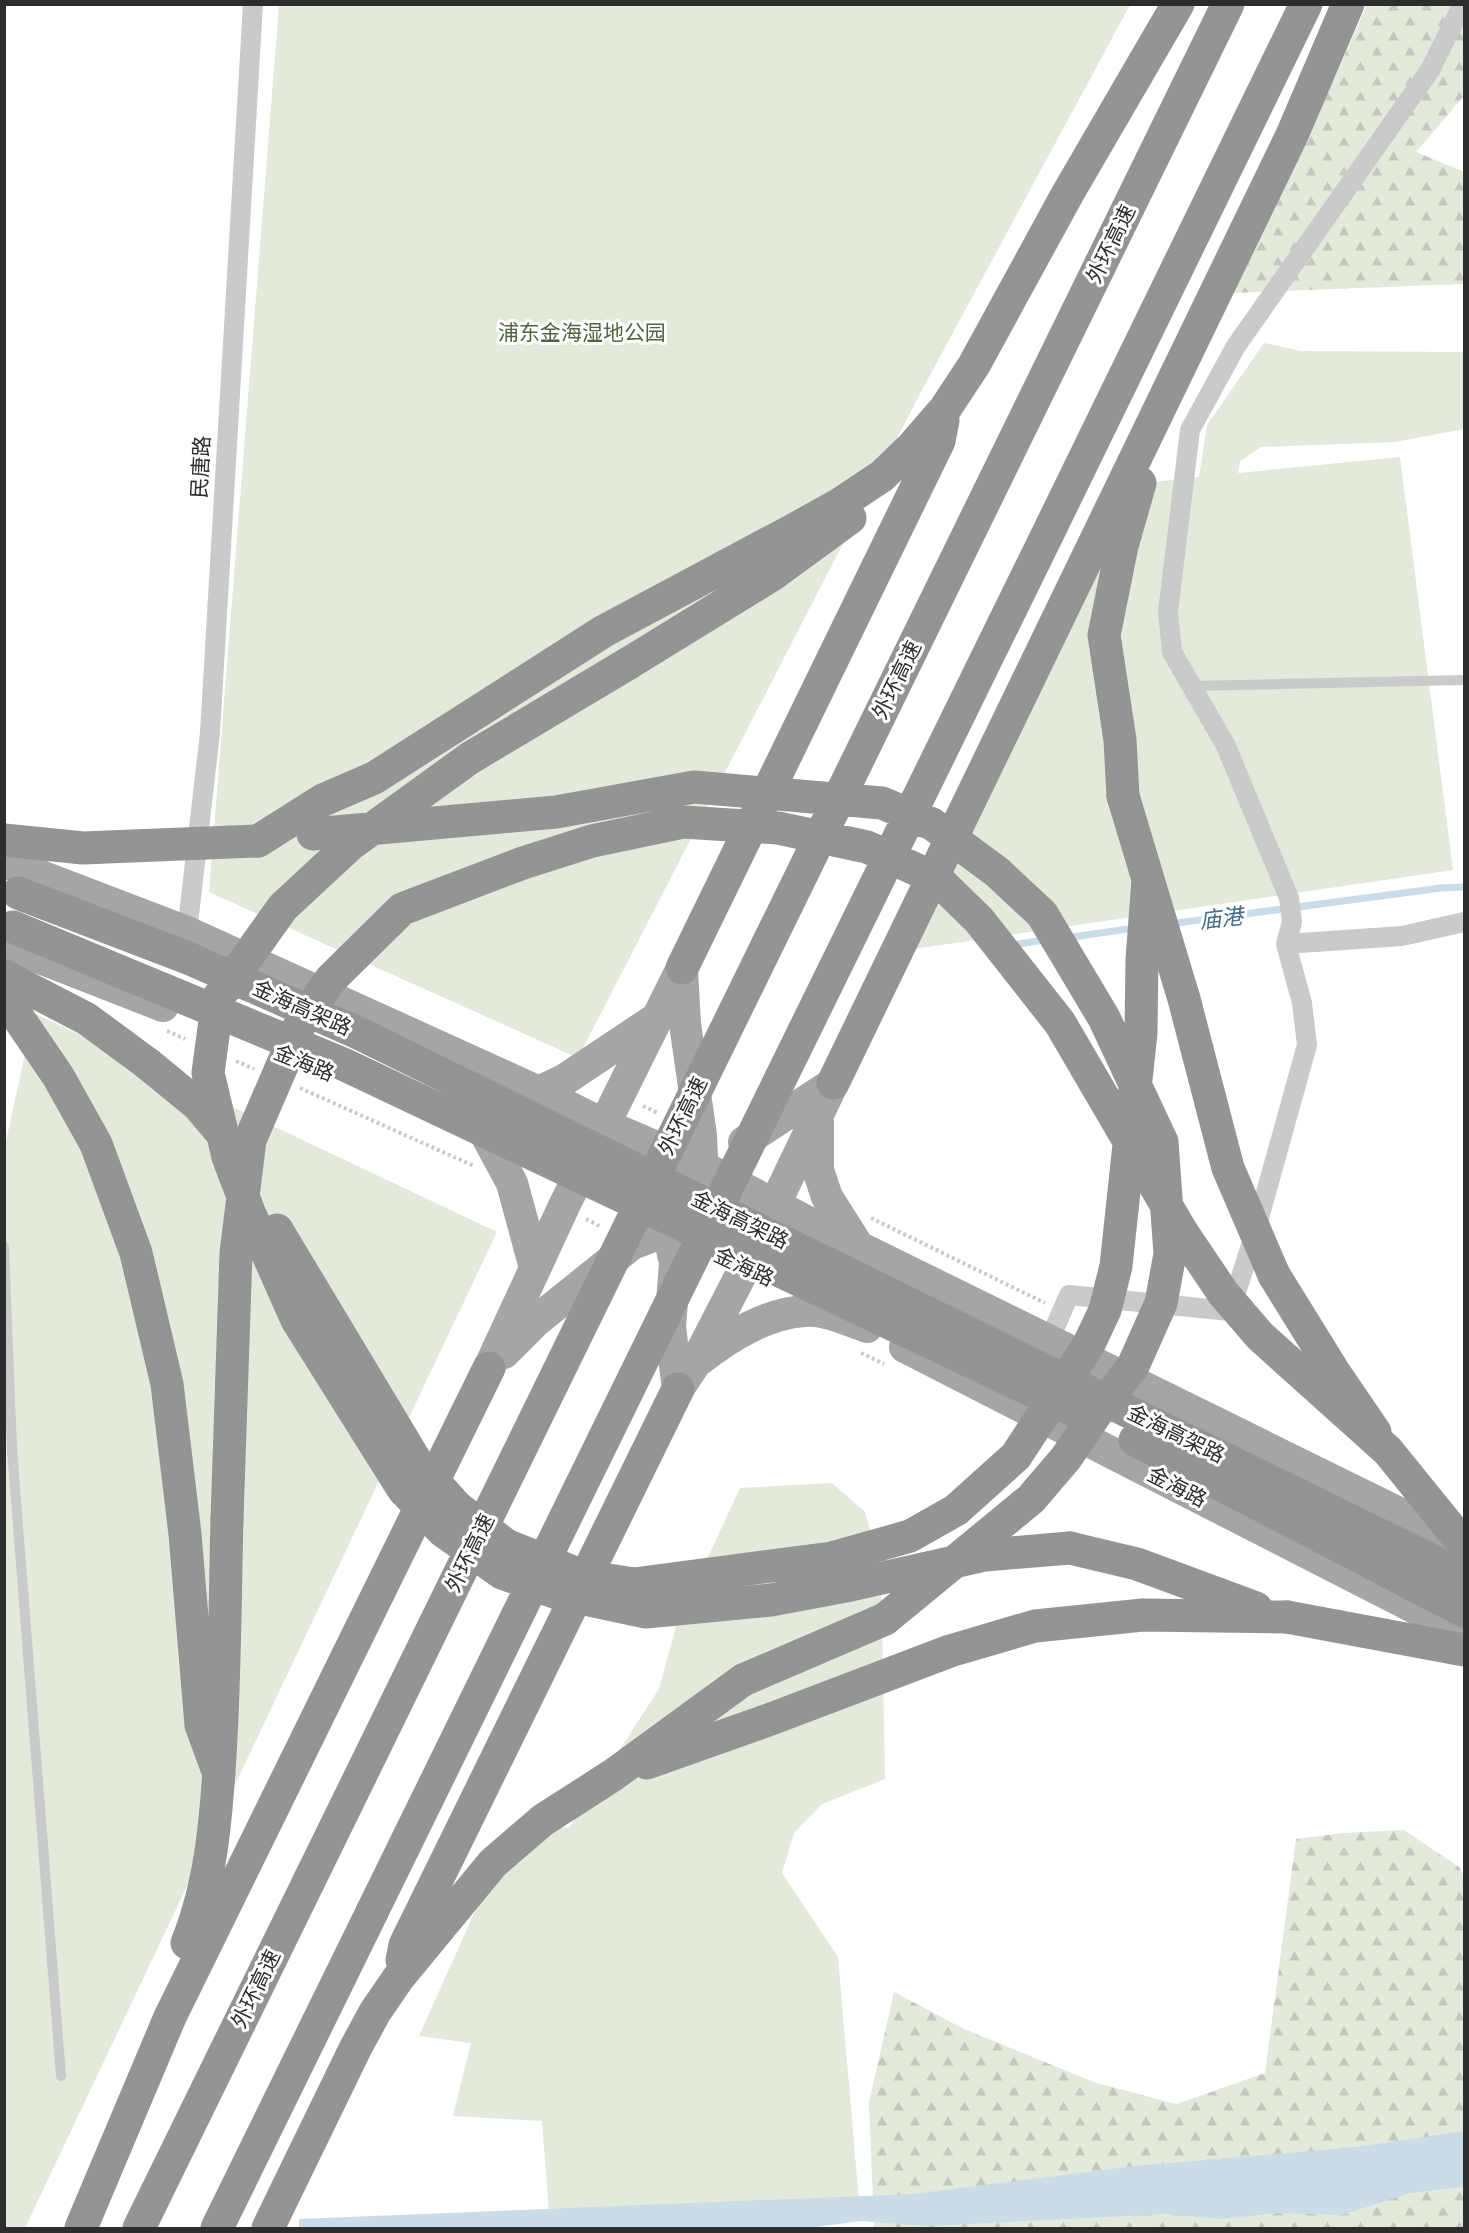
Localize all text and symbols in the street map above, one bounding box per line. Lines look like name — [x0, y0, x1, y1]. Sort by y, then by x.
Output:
street label: 外环高速 — [1079, 200, 1143, 288]
park label: 浦东金海湿地公园 — [498, 318, 666, 348]
street label: 民唐路 — [184, 435, 218, 499]
street label: 外环高速 — [865, 636, 929, 724]
water label: 庙港 — [1197, 899, 1248, 937]
street label: 金海高架路 — [248, 973, 356, 1043]
street label: 金海路 — [269, 1037, 339, 1089]
street label: 外环高速 — [651, 1072, 715, 1160]
street label: 金海高架路 — [686, 1184, 794, 1256]
street label: 金海路 — [709, 1240, 779, 1294]
street label: 金海高架路 — [1122, 1398, 1230, 1470]
street label: 金海路 — [1142, 1459, 1212, 1515]
street label: 外环高速 — [438, 1509, 502, 1597]
street label: 外环高速 — [224, 1945, 288, 2033]

